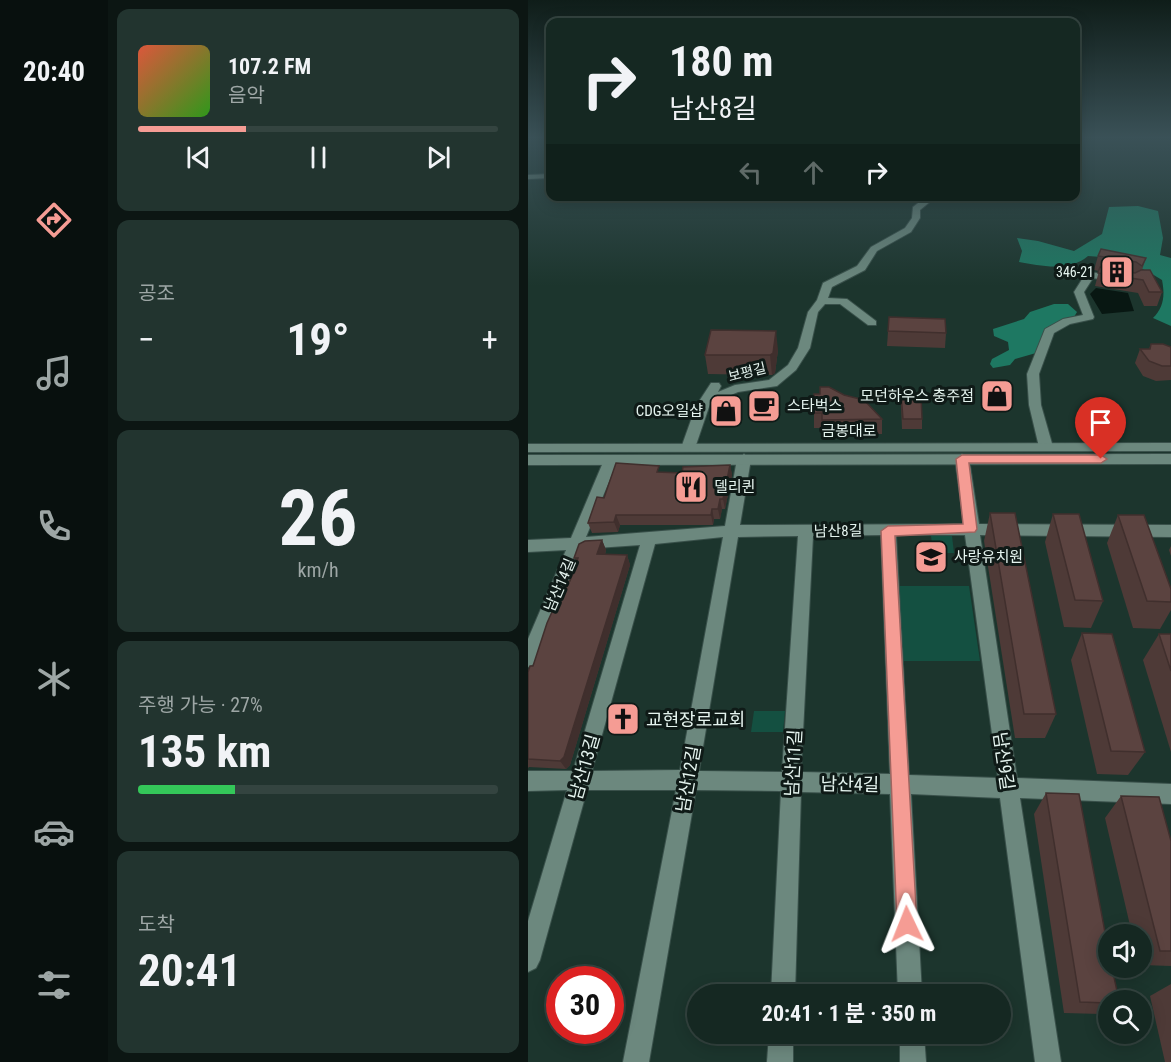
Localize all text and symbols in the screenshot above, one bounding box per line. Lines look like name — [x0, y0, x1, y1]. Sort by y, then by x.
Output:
text: 180 m — [669, 37, 774, 86]
icon: right — [570, 42, 648, 120]
text: 107.2 FM — [228, 54, 311, 79]
text: 20:40 — [23, 56, 85, 88]
text: 음악 — [228, 83, 265, 107]
text: 남산8길 — [669, 93, 757, 125]
icon: previous — [182, 141, 215, 174]
icon: pause — [302, 141, 335, 174]
icon: next — [422, 141, 455, 174]
icon: left — [734, 156, 767, 189]
icon: ahead — [797, 156, 830, 189]
icon: right — [860, 156, 893, 189]
icon: directions — [33, 199, 75, 241]
building icon: 346-21 — [1099, 254, 1135, 290]
place label: 346-21 — [1056, 264, 1094, 280]
text: 공조 — [138, 281, 175, 305]
text: 19° — [287, 313, 350, 366]
text: − — [138, 320, 155, 359]
text: + — [482, 320, 498, 359]
icon: music — [33, 352, 75, 394]
street label: 보평길 — [726, 360, 768, 384]
shop icon: 모던하우스 충주점 — [979, 378, 1015, 414]
place label: 모던하우스 충주점 — [860, 387, 974, 405]
cafe icon: 스타벅스 — [746, 388, 782, 424]
shop icon: CDG오일샵 — [708, 393, 744, 429]
place label: 스타벅스 — [787, 397, 842, 415]
pin — [1075, 397, 1126, 459]
place label: CDG오일샵 — [636, 402, 703, 420]
icon: arrive — [1084, 406, 1117, 439]
street label: 금봉대로 — [821, 422, 877, 440]
restaurant icon: 델리퀸 — [673, 469, 709, 505]
text: 26 — [279, 473, 357, 564]
place label: 델리퀸 — [714, 478, 755, 496]
icon: phone — [33, 505, 75, 547]
street label: 남산8길 — [813, 522, 863, 540]
school or university icon: 사랑유치원 — [913, 539, 949, 575]
place label: 사랑유치원 — [954, 548, 1023, 566]
street label: 남산14길 — [541, 556, 579, 614]
text: km/h — [297, 558, 339, 582]
icon: climate — [33, 658, 75, 700]
text: 주행 가능 · 27% — [138, 693, 263, 717]
church icon: 교현장로교회 — [605, 701, 641, 737]
place label: 교현장로교회 — [646, 709, 745, 730]
text: 135 km — [138, 725, 271, 778]
street label: 남산11길 — [781, 729, 805, 797]
street label: 남산9길 — [990, 731, 1018, 791]
street label: 남산13길 — [565, 732, 603, 802]
street label: 남산12길 — [672, 744, 704, 814]
street label: 남산4길 — [821, 773, 879, 795]
icon: car — [33, 811, 75, 853]
position arrow — [875, 892, 939, 956]
text: 도착 — [138, 912, 175, 936]
map controls — [1098, 924, 1152, 1044]
button: sound — [1098, 924, 1152, 978]
text: 20:41 — [138, 944, 241, 997]
icon: filters — [33, 964, 75, 1006]
speed limit sign: 30 — [546, 966, 624, 1044]
button: search — [1098, 990, 1152, 1044]
text: 20:41 · 1 분 · 350 m — [762, 1001, 936, 1026]

